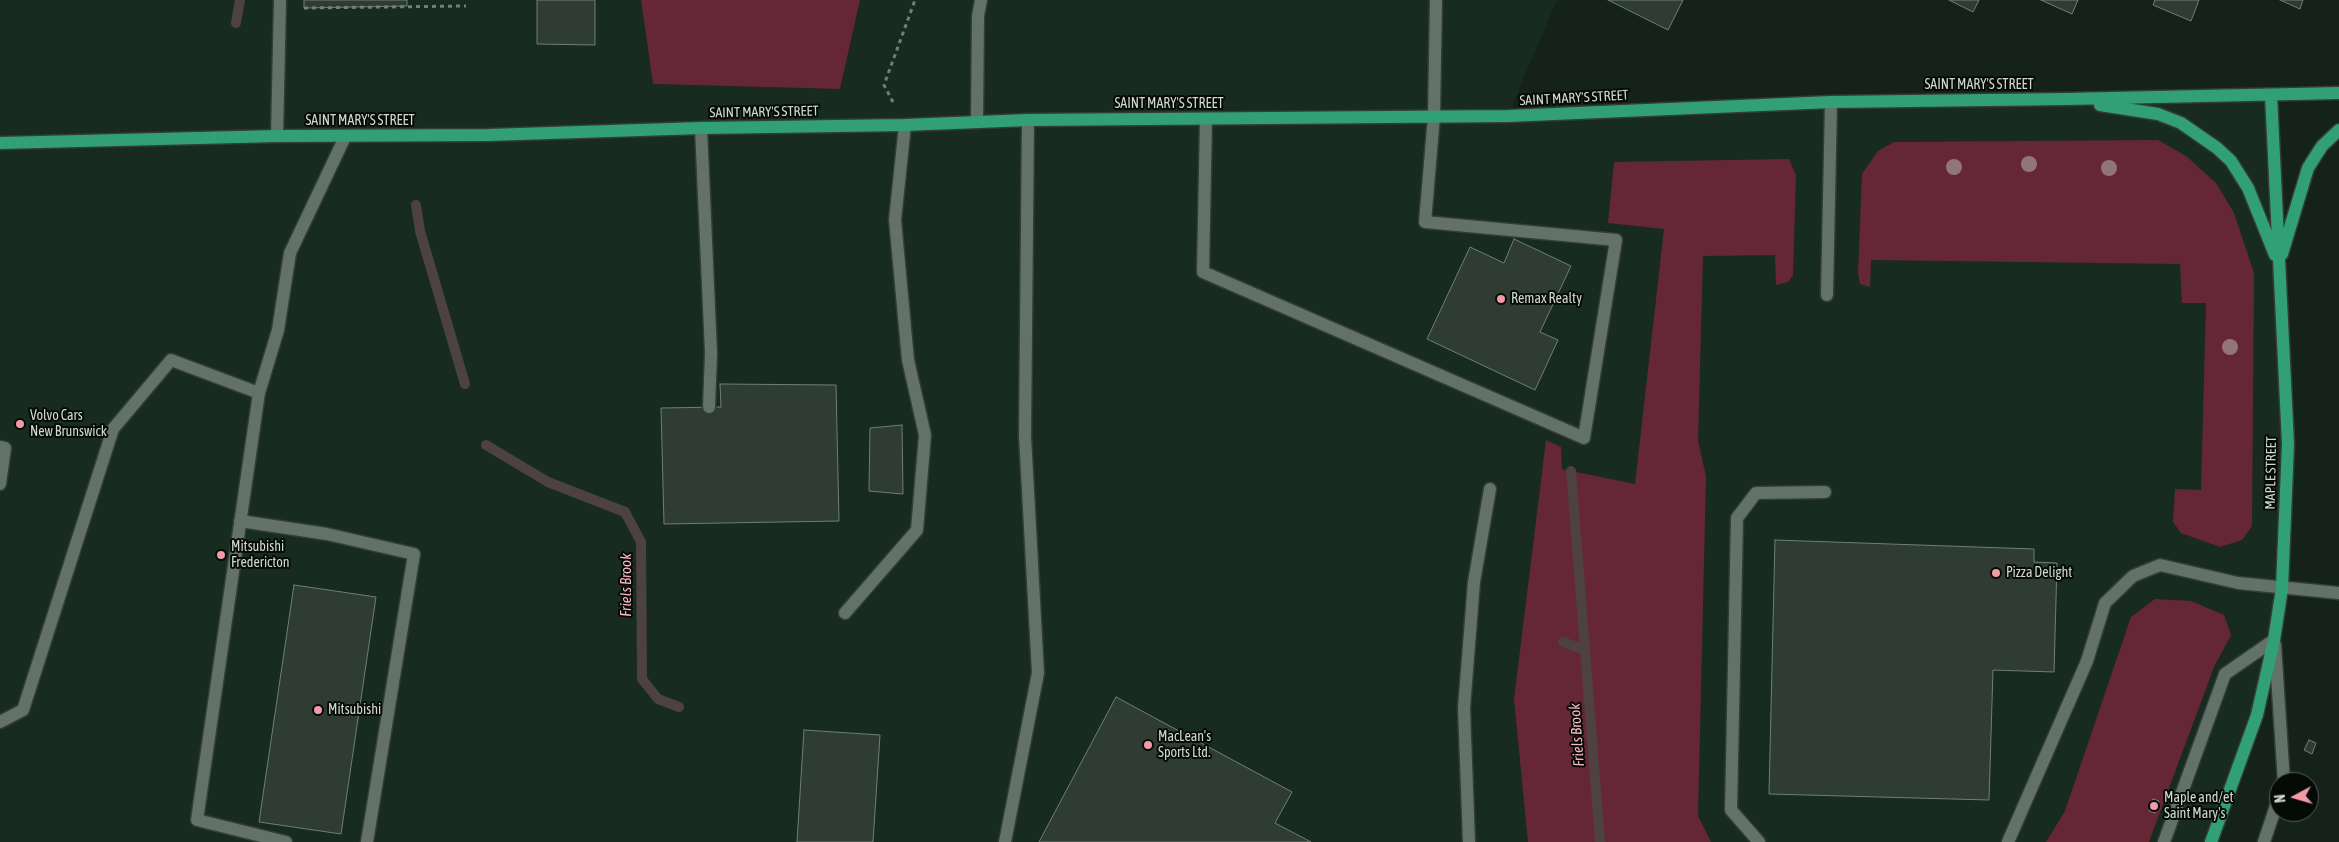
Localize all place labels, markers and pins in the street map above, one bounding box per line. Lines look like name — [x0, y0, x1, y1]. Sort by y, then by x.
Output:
place label: Remax Realty — [1511, 291, 1582, 307]
marker: Remax Realty — [1495, 293, 1507, 305]
place label: Volvo Cars New Brunswick — [30, 408, 107, 441]
marker: Volvo Cars New Brunswick — [14, 418, 26, 430]
place label: Mitsubishi Fredericton — [231, 539, 290, 572]
marker: Mitsubishi Fredericton — [215, 549, 227, 561]
place label: Pizza Delight — [2006, 565, 2072, 581]
marker: Pizza Delight — [1990, 567, 2002, 579]
place label: Mitsubishi — [328, 702, 381, 718]
marker: Mitsubishi — [312, 704, 324, 716]
place label: MacLean's Sports Ltd. — [1158, 729, 1211, 762]
marker: MacLean's Sports Ltd. — [1142, 739, 1154, 751]
place label: Maple and/et Saint Mary's — [2164, 790, 2233, 822]
marker: Maple and/et Saint Mary's — [2148, 800, 2160, 812]

